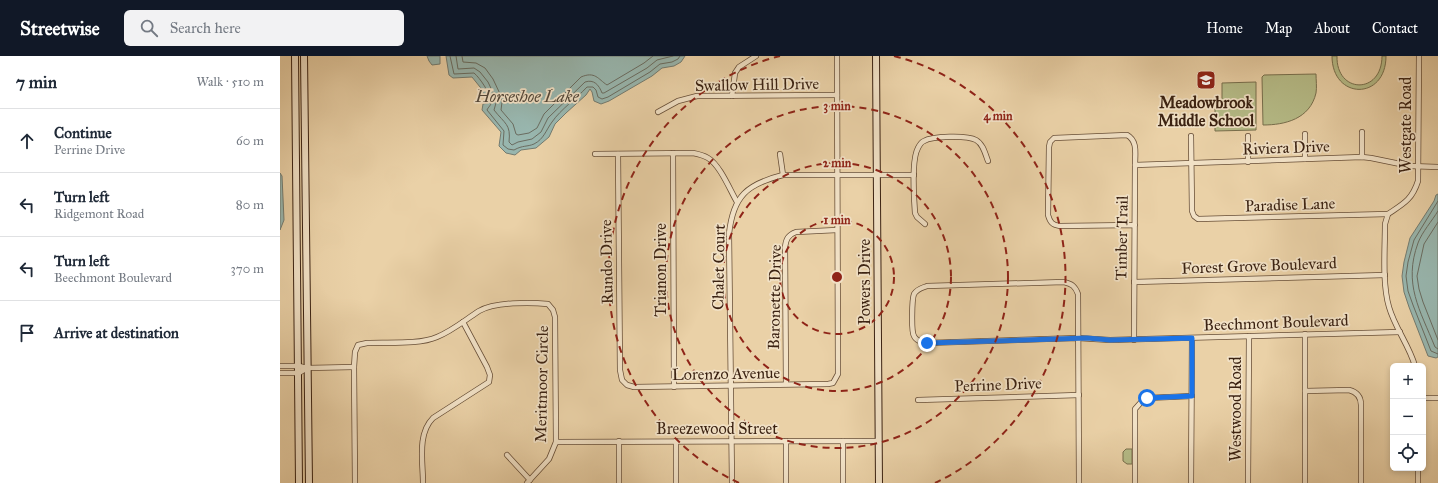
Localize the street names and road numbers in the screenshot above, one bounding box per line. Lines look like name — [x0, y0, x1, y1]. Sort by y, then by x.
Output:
street label: Swallow Hill Drive — [695, 74, 820, 95]
street label: Westgate Road — [1396, 77, 1416, 173]
street label: Riviera Drive — [1242, 136, 1330, 159]
street label: Paradise Lane — [1244, 193, 1336, 216]
street label: Timber Trail — [1111, 195, 1132, 281]
street label: Rundo Drive — [596, 219, 617, 305]
street label: Trianon Drive — [651, 223, 670, 317]
street label: Chalet Court — [708, 224, 729, 310]
street label: Powers Drive — [855, 239, 874, 325]
street label: Baronette Drive — [764, 244, 785, 350]
street label: Forest Grove Boulevard — [1181, 253, 1337, 278]
street label: Beechmont Boulevard — [1203, 310, 1349, 335]
street label: Meritmoor Circle — [531, 325, 552, 443]
street label: Westwood Road — [1226, 356, 1245, 462]
street label: Lorenzo Avenue — [672, 363, 781, 384]
street label: Perrine Drive — [954, 373, 1042, 396]
street label: Breezewood Street — [656, 419, 778, 438]

